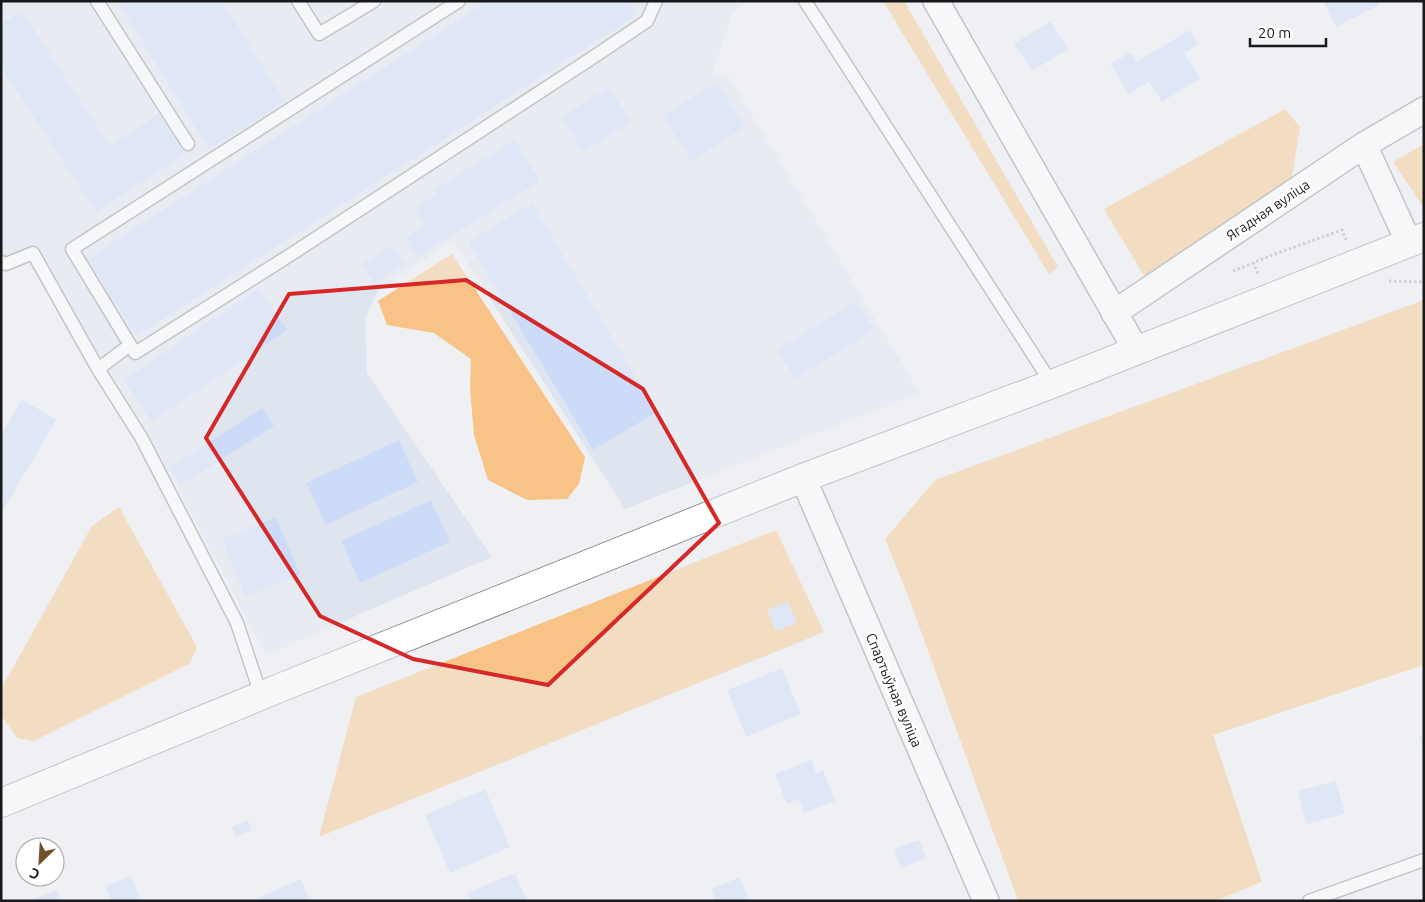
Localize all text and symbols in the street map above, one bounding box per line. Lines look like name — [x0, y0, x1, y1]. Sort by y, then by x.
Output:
scale bar — [1250, 15, 1326, 47]
text: 20 m — [1258, 24, 1291, 41]
street label: Ягадная вуліца — [1223, 176, 1313, 244]
street label: Спартыўная вуліца — [863, 630, 925, 750]
north arrow — [15, 837, 65, 887]
text: С — [27, 865, 42, 883]

